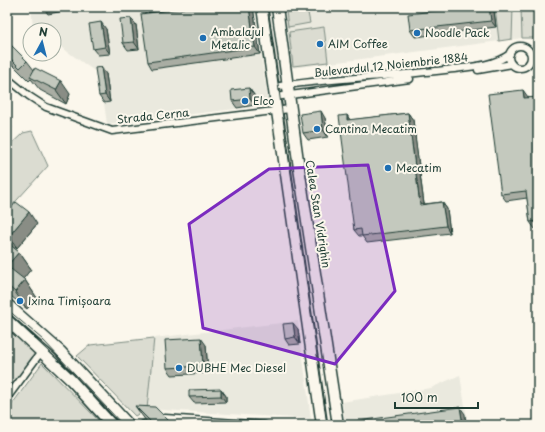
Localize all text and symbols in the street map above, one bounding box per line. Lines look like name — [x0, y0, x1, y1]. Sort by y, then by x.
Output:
north arrow — [22, 22, 62, 62]
text: N — [38, 23, 49, 41]
place label: Ambalajul Metalic — [211, 23, 264, 53]
place label: Noodle Pack — [425, 24, 490, 41]
marker: Noodle Pack — [412, 28, 422, 38]
marker: Ambalajul Metalic — [198, 33, 208, 43]
place label: AIM Coffee — [328, 35, 388, 52]
marker: AIM Coffee — [315, 39, 325, 49]
street label: Bulevardul 12 Noiembrie 1884 — [313, 48, 469, 81]
place label: Elco — [253, 92, 274, 109]
marker: Elco — [240, 96, 250, 106]
street label: Strada Cerna — [116, 103, 191, 128]
place label: Cantina Mecatim — [325, 120, 417, 137]
marker: Cantina Mecatim — [312, 124, 322, 134]
street label: Calea Stan Vidrighin — [302, 159, 335, 269]
place label: Mecatim — [396, 159, 442, 176]
marker: Mecatim — [383, 163, 393, 173]
place label: Ixina Timișoara — [28, 292, 111, 309]
marker: Ixina Timișoara — [15, 296, 25, 306]
place label: DUBHE Mec Diesel — [187, 359, 286, 376]
marker: DUBHE Mec Diesel — [174, 363, 184, 373]
scale bar — [395, 384, 478, 410]
text: 100 m — [401, 388, 438, 406]

